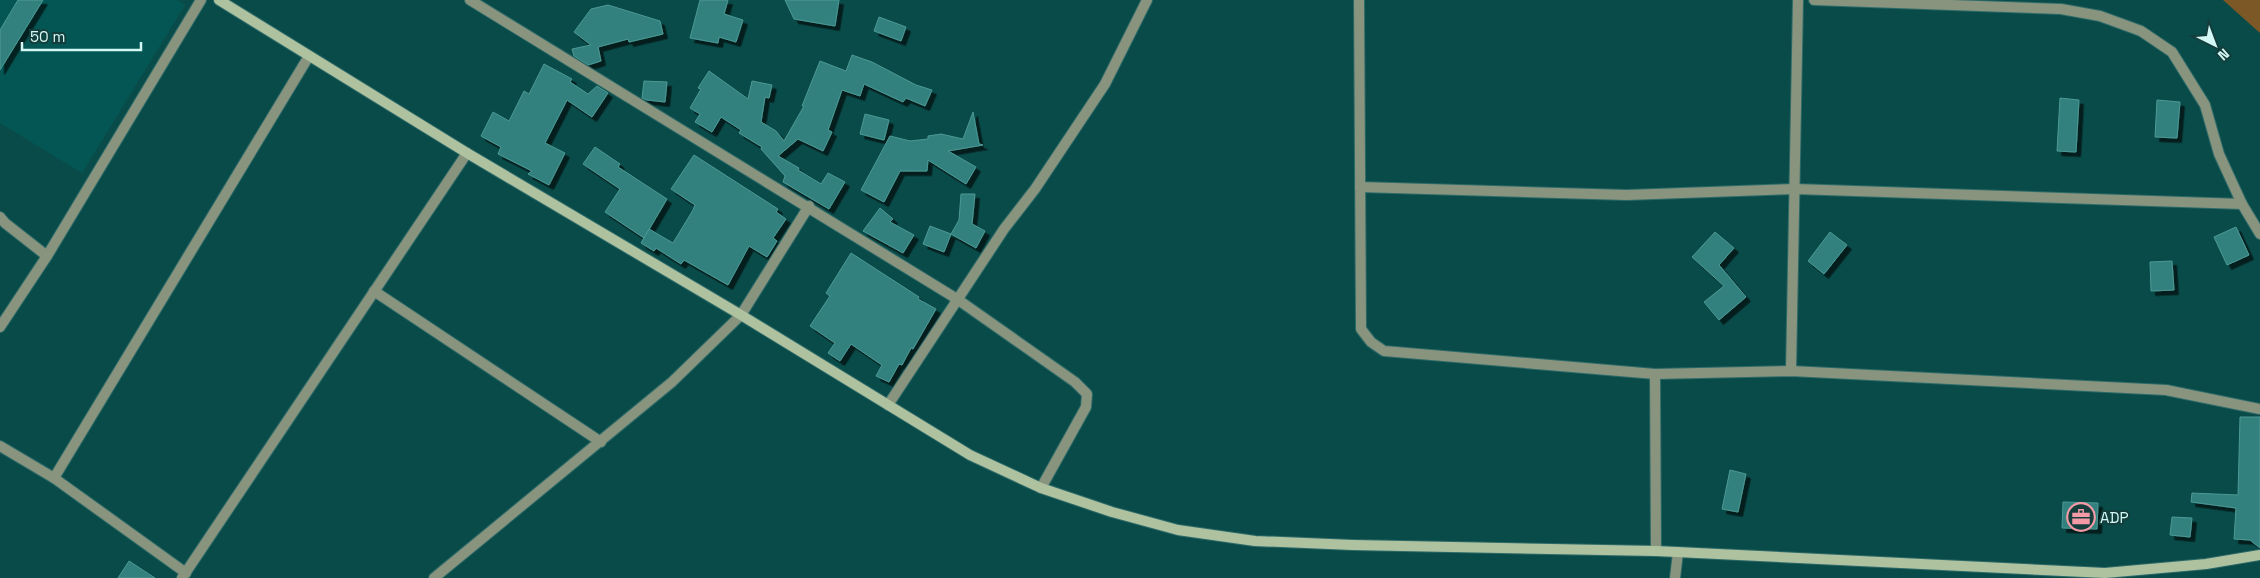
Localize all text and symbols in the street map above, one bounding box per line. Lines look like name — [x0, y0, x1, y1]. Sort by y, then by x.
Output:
scale bar — [22, 20, 141, 52]
north arrow — [2190, 20, 2240, 70]
text: 50 m — [30, 27, 65, 46]
text: N — [2214, 45, 2233, 64]
office icon: ADP — [2066, 502, 2096, 532]
place label: ADP — [2100, 508, 2128, 527]

